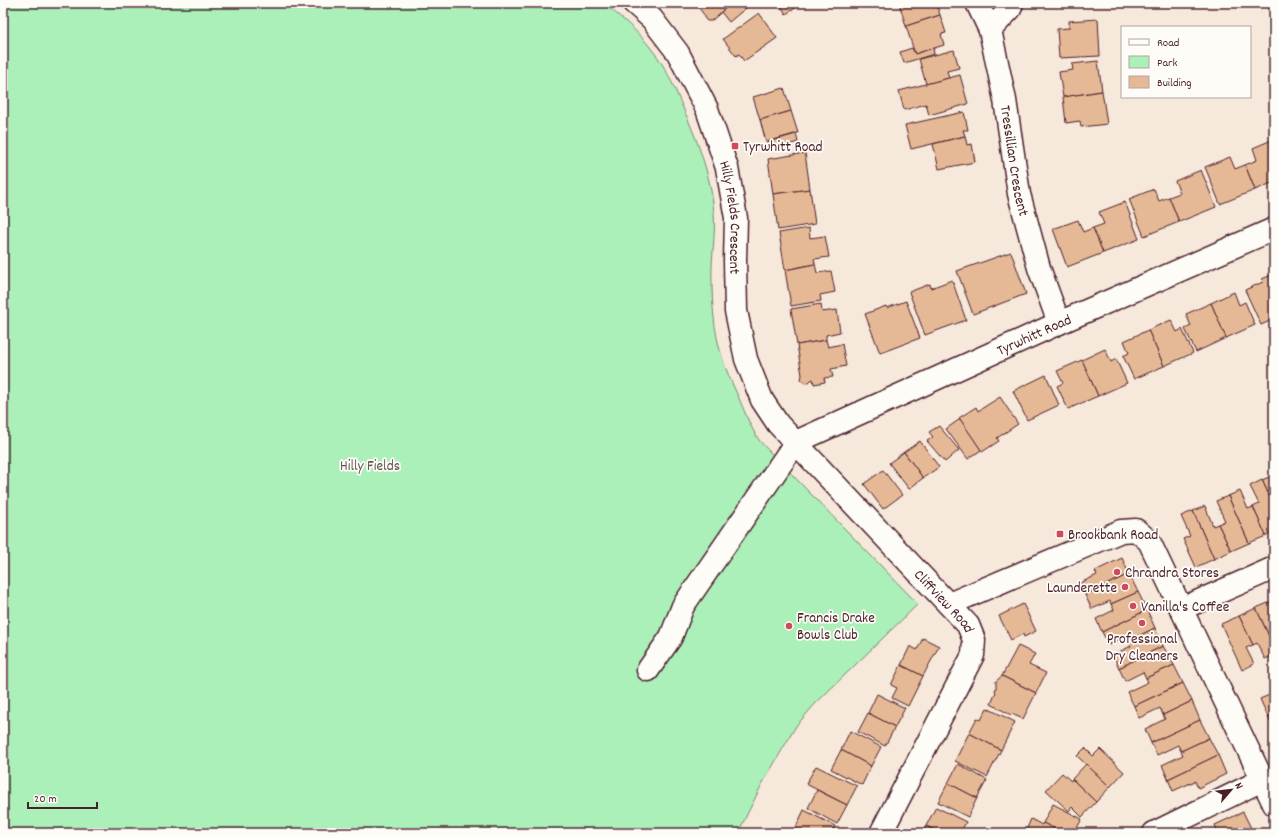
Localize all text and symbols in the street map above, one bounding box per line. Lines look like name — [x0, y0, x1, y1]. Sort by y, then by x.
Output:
legend — [1121, 26, 1251, 98]
text: Road — [1157, 35, 1179, 52]
text: Park — [1157, 55, 1178, 72]
text: Building — [1157, 75, 1192, 92]
street label: Tressillian Crescent — [993, 104, 1034, 219]
place label: Tyrwhitt Road — [743, 137, 822, 159]
marker: Tyrwhitt Road — [730, 141, 740, 151]
street label: Hilly Fields Crescent — [712, 158, 745, 275]
street label: Tyrwhitt Road — [994, 310, 1075, 363]
park label: Hilly Fields — [340, 456, 400, 478]
place label: Brookbank Road — [1068, 525, 1158, 547]
marker: Brookbank Road — [1055, 529, 1065, 539]
place label: Chrandra Stores — [1125, 563, 1219, 585]
street label: Cliffview Road — [908, 565, 979, 636]
marker: Chrandra Stores — [1112, 567, 1122, 577]
place label: Launderette — [1047, 578, 1117, 600]
marker: Launderette — [1120, 582, 1130, 592]
place label: Vanilla's Coffee — [1141, 597, 1230, 619]
marker: Vanilla's Coffee — [1128, 601, 1138, 611]
place label: Francis Drake Bowls Club — [797, 608, 875, 647]
marker: Professional Dry Cleaners — [1137, 618, 1147, 628]
marker: Francis Drake Bowls Club — [784, 621, 794, 631]
place label: Professional Dry Cleaners — [1106, 629, 1178, 668]
north arrow — [1211, 770, 1251, 810]
text: N — [1230, 780, 1247, 793]
scale bar — [28, 784, 97, 810]
text: 20 m — [34, 791, 57, 808]

